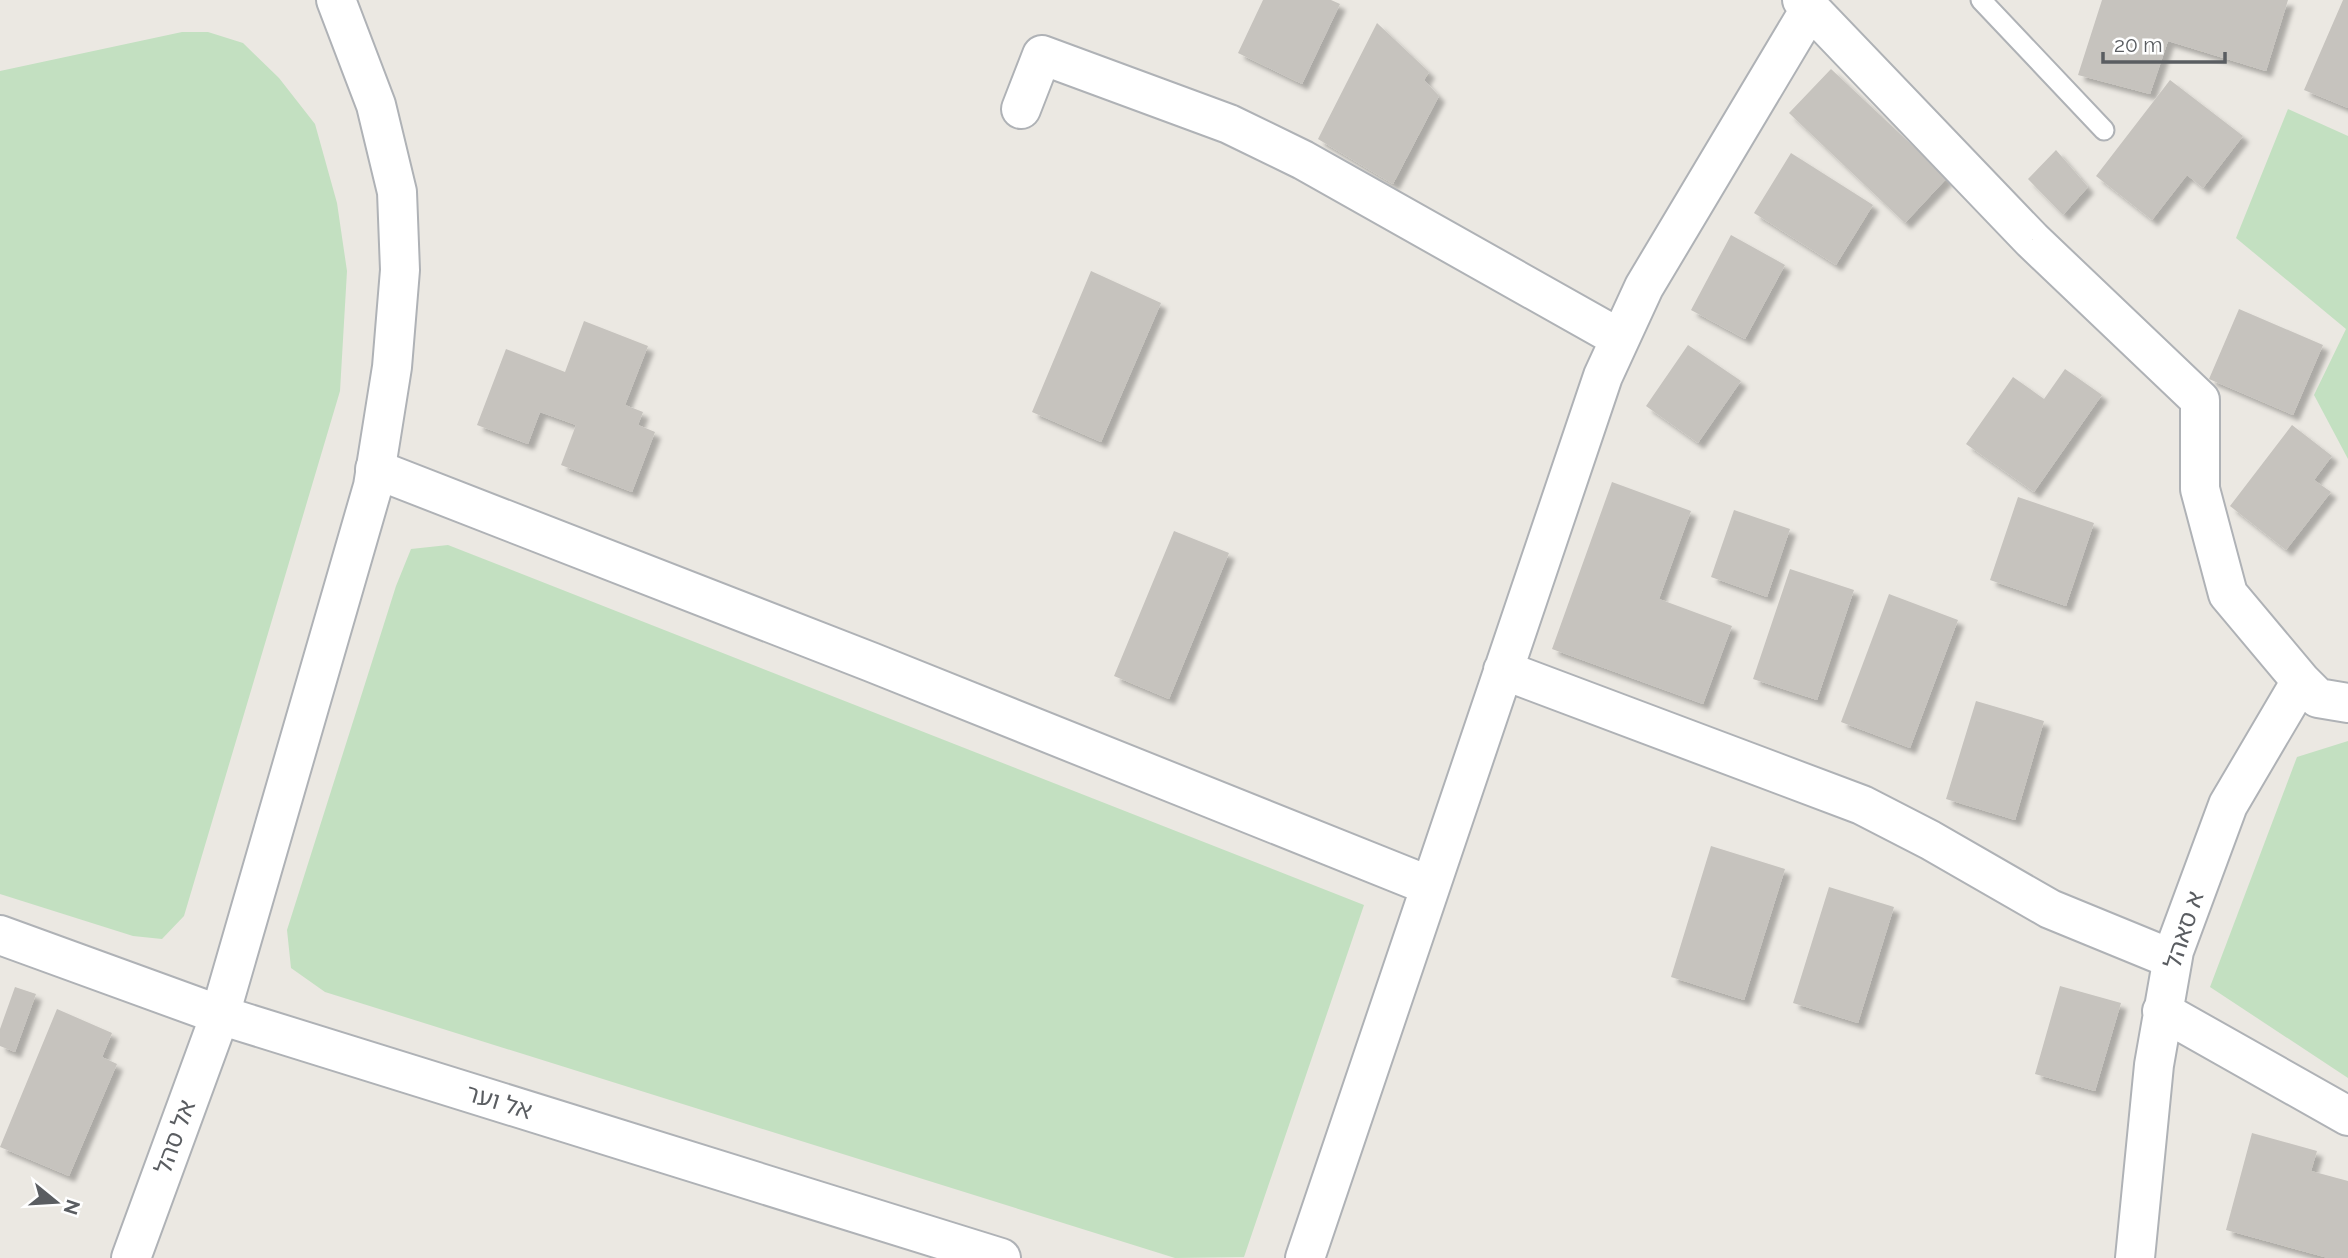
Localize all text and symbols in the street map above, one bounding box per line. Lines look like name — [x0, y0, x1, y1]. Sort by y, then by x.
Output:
scale bar — [2103, 21, 2226, 65]
text: 20 m — [2114, 32, 2162, 57]
street label: א סאהל — [2157, 888, 2210, 972]
street label: אל וער — [463, 1078, 536, 1125]
street label: אל סהל — [148, 1096, 201, 1178]
north arrow — [21, 1167, 91, 1237]
text: N — [59, 1197, 85, 1218]

